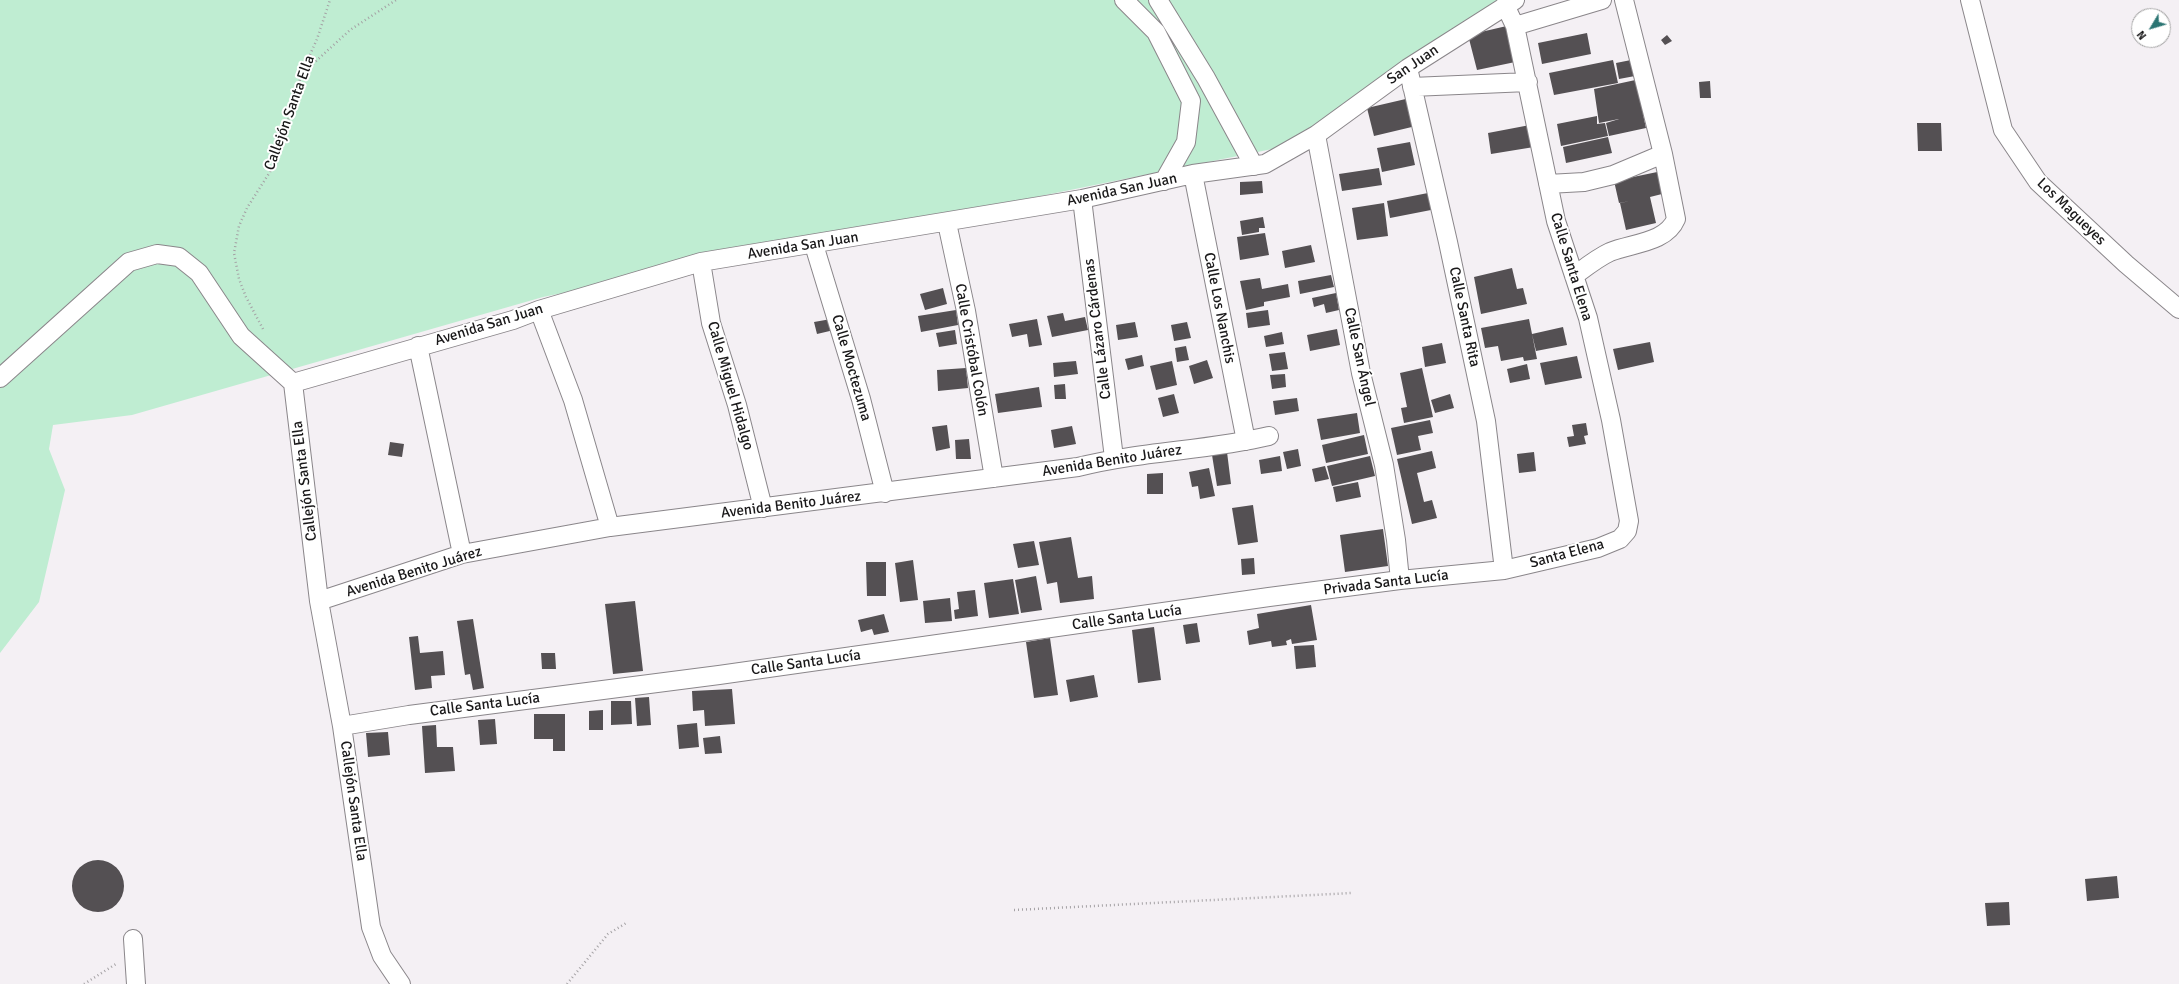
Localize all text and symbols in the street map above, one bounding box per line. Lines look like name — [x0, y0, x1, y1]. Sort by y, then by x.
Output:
north arrow — [2131, 8, 2171, 48]
text: N — [2134, 28, 2149, 42]
street label: San Juan — [1384, 41, 1442, 89]
street label: Callejón Santa Ella — [261, 53, 319, 173]
street label: Avenida San Juan — [1065, 170, 1179, 210]
street label: Los Magueyes — [2033, 175, 2109, 249]
street label: Calle Santa Elena — [1546, 211, 1596, 323]
street label: Avenida San Juan — [746, 228, 860, 264]
street label: Calle Los Nanchis — [1199, 251, 1239, 365]
street label: Calle Lázaro Cárdenas — [1080, 258, 1116, 400]
street label: Calle Santa Rita — [1445, 265, 1483, 369]
street label: Calle Cristóbal Colón — [950, 282, 992, 418]
street label: Avenida San Juan — [433, 300, 545, 350]
street label: Calle San Ángel — [1340, 306, 1378, 408]
street label: Calle Moctezuma — [827, 313, 875, 423]
street label: Calle Miguel Hidalgo — [703, 320, 757, 452]
street label: Callejón Santa Ella — [289, 420, 321, 542]
street label: Avenida Benito Juárez — [1041, 441, 1183, 481]
street label: Avenida Benito Juárez — [720, 487, 862, 523]
street label: Santa Elena — [1528, 535, 1606, 573]
street label: Avenida Benito Juárez — [344, 543, 484, 601]
street label: Privada Santa Lucía — [1322, 566, 1450, 600]
street label: Calle Santa Lucía — [1071, 601, 1183, 635]
street label: Calle Santa Lucía — [750, 646, 862, 680]
street label: Calle Santa Lucía — [429, 689, 541, 721]
street label: Callejón Santa Ella — [336, 740, 370, 862]

